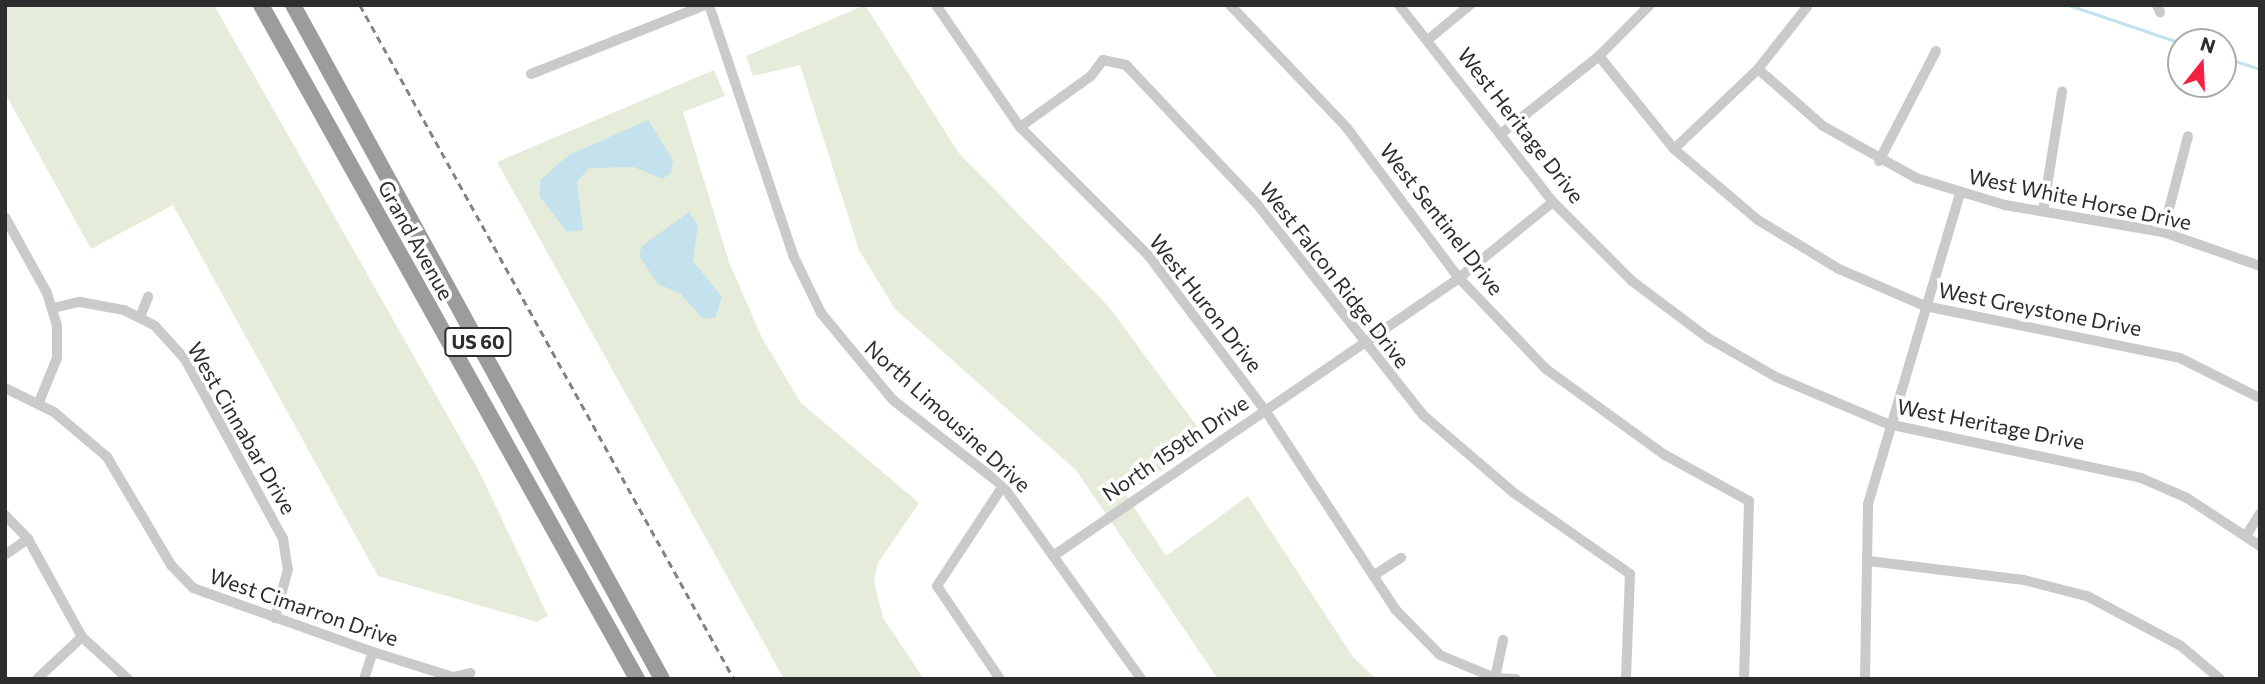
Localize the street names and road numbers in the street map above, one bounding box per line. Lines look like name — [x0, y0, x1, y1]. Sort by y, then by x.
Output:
street label: West Heritage Drive — [1452, 42, 1590, 208]
street label: West Sentinel Drive — [1375, 138, 1509, 300]
street label: West White Horse Drive — [1966, 163, 2194, 235]
street label: Grand Avenue — [373, 176, 459, 304]
street label: West Falcon Ridge Drive — [1255, 177, 1415, 373]
street label: West Huron Drive — [1144, 229, 1268, 377]
street label: West Greystone Drive — [1936, 277, 2144, 341]
road number: US 60 — [443, 326, 513, 358]
street label: North Limousine Drive — [860, 335, 1036, 497]
street label: West Cinnabar Drive — [182, 337, 302, 519]
street label: North 159th Drive — [1097, 390, 1253, 506]
street label: West Heritage Drive — [1895, 393, 2087, 455]
street label: West Cimarron Drive — [206, 563, 402, 651]

